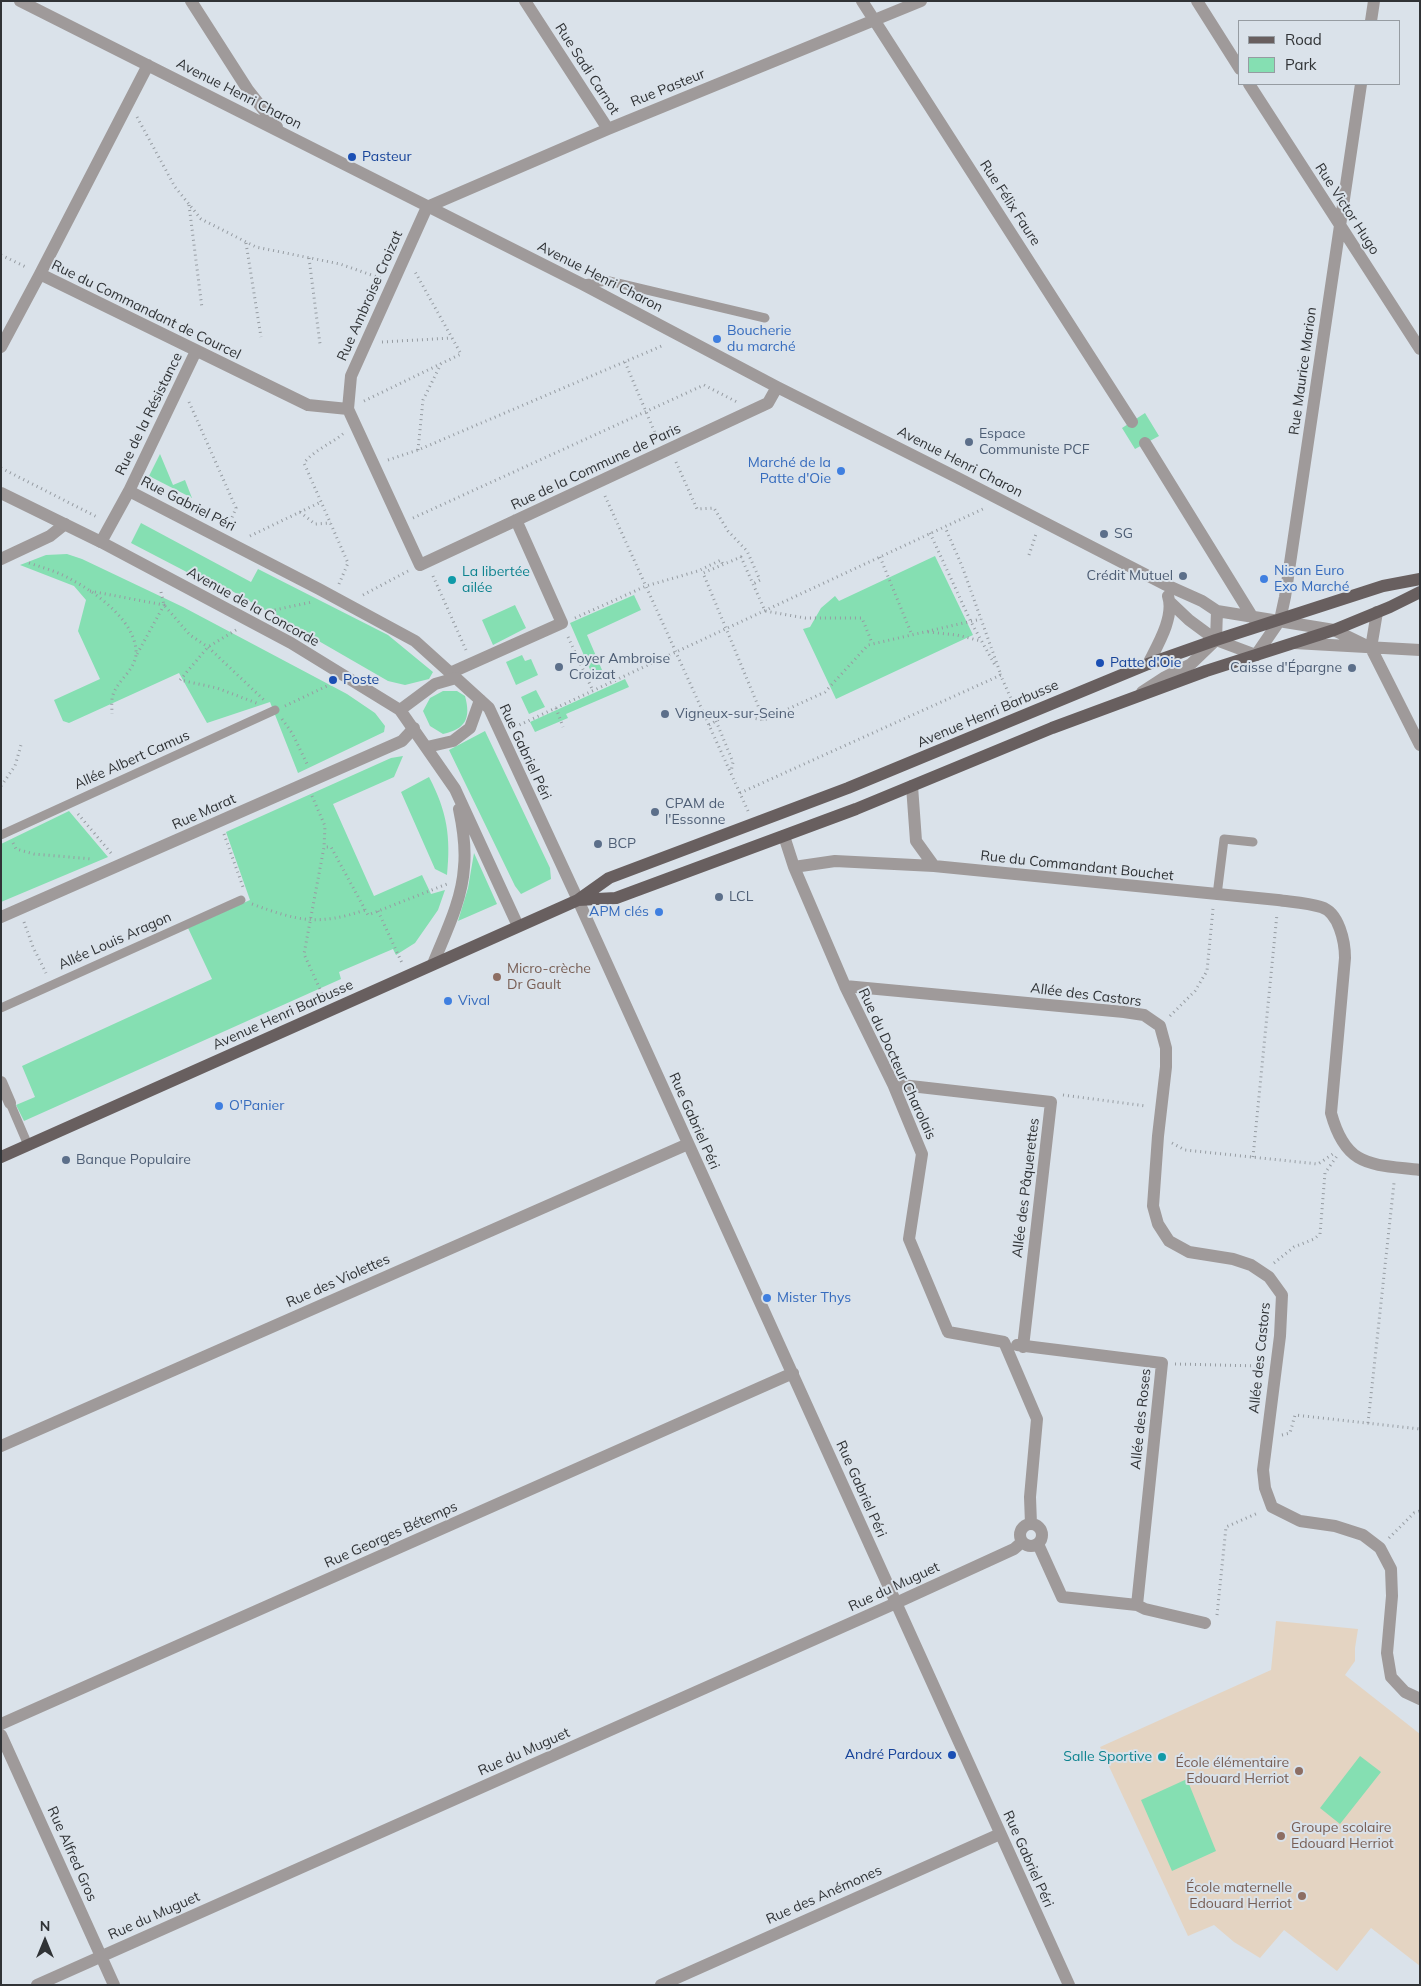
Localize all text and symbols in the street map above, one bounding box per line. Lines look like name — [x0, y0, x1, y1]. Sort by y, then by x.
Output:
street label: Rue Sadi Carnot — [551, 20, 623, 118]
legend — [1238, 20, 1401, 85]
text: Road — [1285, 30, 1322, 49]
street label: Avenue Henri Charon — [174, 55, 304, 133]
text: Park — [1285, 55, 1317, 74]
street label: Rue Pasteur — [628, 65, 708, 111]
place label: Pasteur — [362, 149, 412, 165]
marker: Pasteur — [346, 151, 358, 163]
street label: Rue Félix Faure — [976, 157, 1044, 249]
street label: Rue Victor Hugo — [1311, 160, 1383, 258]
street label: Rue Ambroise Croizat — [334, 228, 406, 364]
street label: Avenue Henri Charon — [535, 238, 665, 316]
street label: Rue du Commandant de Courcel — [49, 257, 243, 363]
street label: Rue Maurice Marion — [1286, 306, 1320, 436]
place label: Boucherie du marché — [727, 323, 796, 356]
marker: Boucherie du marché — [711, 333, 723, 345]
street label: Rue de la Résistance — [112, 350, 186, 478]
street label: Rue de la Commune de Paris — [508, 420, 684, 514]
street label: Avenue Henri Charon — [895, 423, 1025, 501]
place label: Espace Communiste PCF — [979, 426, 1090, 458]
marker: Espace Communiste PCF — [963, 436, 975, 448]
place label: Marché de la Patte d'Oie — [748, 455, 831, 488]
marker: Marché de la Patte d'Oie — [835, 465, 847, 477]
street label: Rue Gabriel Péri — [138, 473, 238, 535]
place label: SG — [1114, 526, 1133, 542]
marker: SG — [1098, 528, 1110, 540]
place label: Nisan Euro Exo Marché — [1274, 563, 1349, 596]
street label: Avenue de la Concorde — [184, 564, 322, 650]
place label: La libertée ailée — [462, 564, 530, 596]
place label: Crédit Mutuel — [1087, 568, 1173, 584]
marker: Crédit Mutuel — [1177, 570, 1189, 582]
marker: Nisan Euro Exo Marché — [1258, 573, 1270, 585]
marker: La libertée ailée — [446, 574, 458, 586]
place label: Foyer Ambroise Croizat — [569, 651, 670, 684]
place label: Patte d'Oie — [1110, 655, 1181, 671]
marker: Patte d'Oie — [1094, 657, 1106, 669]
place label: Caisse d'Épargne — [1230, 660, 1342, 676]
marker: Foyer Ambroise Croizat — [553, 661, 565, 673]
marker: Caisse d'Épargne — [1346, 662, 1358, 674]
place label: Poste — [343, 672, 379, 688]
marker: Poste — [327, 674, 339, 686]
street label: Avenue Henri Barbusse — [915, 677, 1061, 751]
street label: Rue Gabriel Péri — [495, 701, 555, 803]
place label: Vigneux-sur-Seine — [675, 706, 795, 722]
marker: Vigneux-sur-Seine — [659, 708, 671, 720]
street label: Allée Albert Camus — [72, 727, 192, 793]
street label: Rue Marat — [170, 791, 238, 833]
place label: CPAM de l'Essonne — [665, 796, 725, 829]
marker: CPAM de l'Essonne — [649, 806, 661, 818]
place label: BCP — [608, 836, 636, 852]
marker: BCP — [592, 838, 604, 850]
street label: Rue du Commandant Bouchet — [980, 847, 1174, 885]
place label: LCL — [729, 889, 753, 905]
marker: LCL — [713, 891, 725, 903]
place label: APM clés — [589, 904, 649, 920]
marker: APM clés — [653, 906, 665, 918]
street label: Allée Louis Aragon — [56, 909, 174, 973]
place label: Micro-crèche Dr Gault — [507, 961, 591, 994]
marker: Micro-crèche Dr Gault — [491, 971, 503, 983]
street label: Avenue Henri Barbusse — [210, 976, 356, 1054]
street label: Allée des Castors — [1029, 980, 1143, 1010]
street label: Rue du Docteur Charolais — [855, 986, 939, 1142]
place label: Vival — [458, 993, 490, 1009]
marker: Vival — [442, 995, 454, 1007]
street label: Rue Gabriel Péri — [665, 1070, 723, 1172]
place label: O'Panier — [229, 1098, 284, 1114]
marker: O'Panier — [213, 1100, 225, 1112]
street label: Allée des Pâquerettes — [1009, 1117, 1043, 1259]
place label: Banque Populaire — [76, 1152, 191, 1168]
marker: Banque Populaire — [60, 1154, 72, 1166]
street label: Rue des Violettes — [284, 1251, 392, 1311]
place label: Mister Thys — [777, 1290, 851, 1306]
marker: Mister Thys — [761, 1292, 773, 1304]
street label: Allée des Castors — [1246, 1302, 1274, 1414]
street label: Allée des Roses — [1127, 1368, 1155, 1470]
street label: Rue Gabriel Péri — [832, 1438, 890, 1540]
street label: Rue Georges Bétemps — [322, 1498, 460, 1572]
street label: Rue du Muguet — [846, 1559, 942, 1615]
street label: Rue du Muguet — [476, 1724, 572, 1780]
place label: André Pardoux — [845, 1747, 942, 1763]
marker: André Pardoux — [946, 1749, 958, 1761]
place label: Salle Sportive — [1063, 1749, 1152, 1765]
marker: Salle Sportive — [1156, 1751, 1168, 1763]
place label: École élémentaire Edouard Herriot — [1176, 1755, 1289, 1788]
marker: École élémentaire Edouard Herriot — [1293, 1765, 1305, 1777]
street label: Rue Alfred Gros — [44, 1804, 100, 1904]
street label: Rue Gabriel Péri — [999, 1808, 1057, 1910]
place label: Groupe scolaire Edouard Herriot — [1291, 1820, 1394, 1852]
marker: Groupe scolaire Edouard Herriot — [1275, 1830, 1287, 1842]
street label: Rue des Anémones — [764, 1862, 884, 1928]
place label: École maternelle Edouard Herriot — [1186, 1880, 1292, 1912]
street label: Rue du Muguet — [106, 1888, 202, 1944]
marker: École maternelle Edouard Herriot — [1296, 1890, 1308, 1902]
north arrow — [20, 1916, 70, 1966]
text: N — [40, 1917, 50, 1935]

